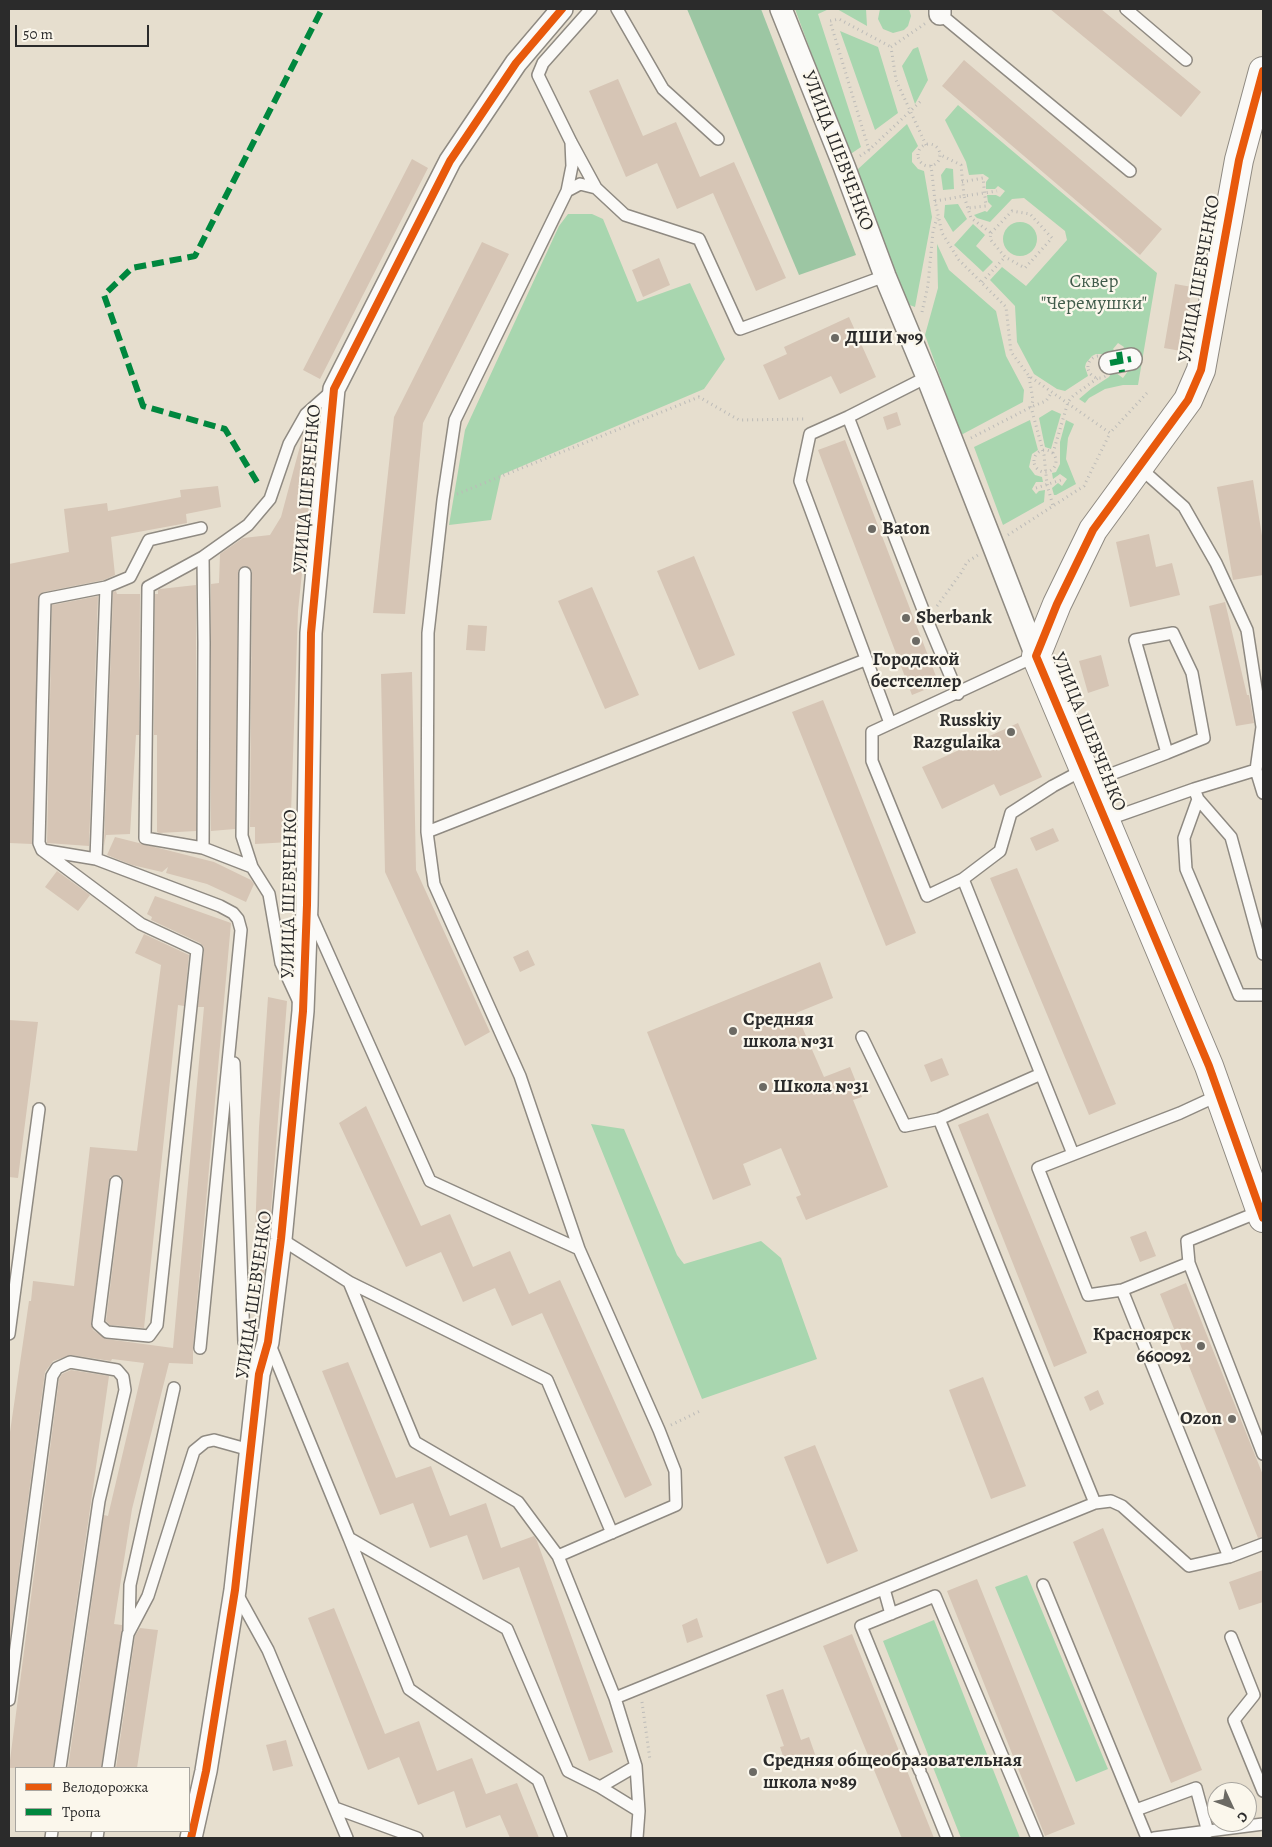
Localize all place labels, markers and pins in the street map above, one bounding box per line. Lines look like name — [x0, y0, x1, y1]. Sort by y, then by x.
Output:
place label: ДШИ №9 — [845, 327, 923, 349]
marker: ДШИ №9 — [829, 332, 841, 344]
place label: Baton — [882, 518, 930, 540]
marker: Baton — [866, 523, 878, 535]
place label: Sberbank — [916, 607, 992, 629]
marker: Sberbank — [900, 612, 912, 624]
marker: Городской бестселлер — [910, 635, 922, 647]
place label: Городской бестселлер — [871, 649, 961, 693]
place label: Russkiy Razgulaika — [913, 710, 1001, 754]
marker: Russkiy Razgulaika — [1005, 726, 1017, 738]
place label: Средняя школа №31 — [743, 1009, 834, 1053]
marker: Средняя школа №31 — [727, 1025, 739, 1037]
place label: Школа №31 — [773, 1076, 868, 1098]
marker: Школа №31 — [757, 1081, 769, 1093]
place label: Красноярск 660092 — [1093, 1324, 1191, 1368]
marker: Красноярск 660092 — [1195, 1340, 1207, 1352]
place label: Ozon — [1180, 1408, 1222, 1430]
marker: Ozon — [1226, 1413, 1238, 1425]
place label: Средняя общеобразовательная школа №89 — [763, 1750, 1022, 1794]
marker: Средняя общеобразовательная школа №89 — [747, 1766, 759, 1778]

